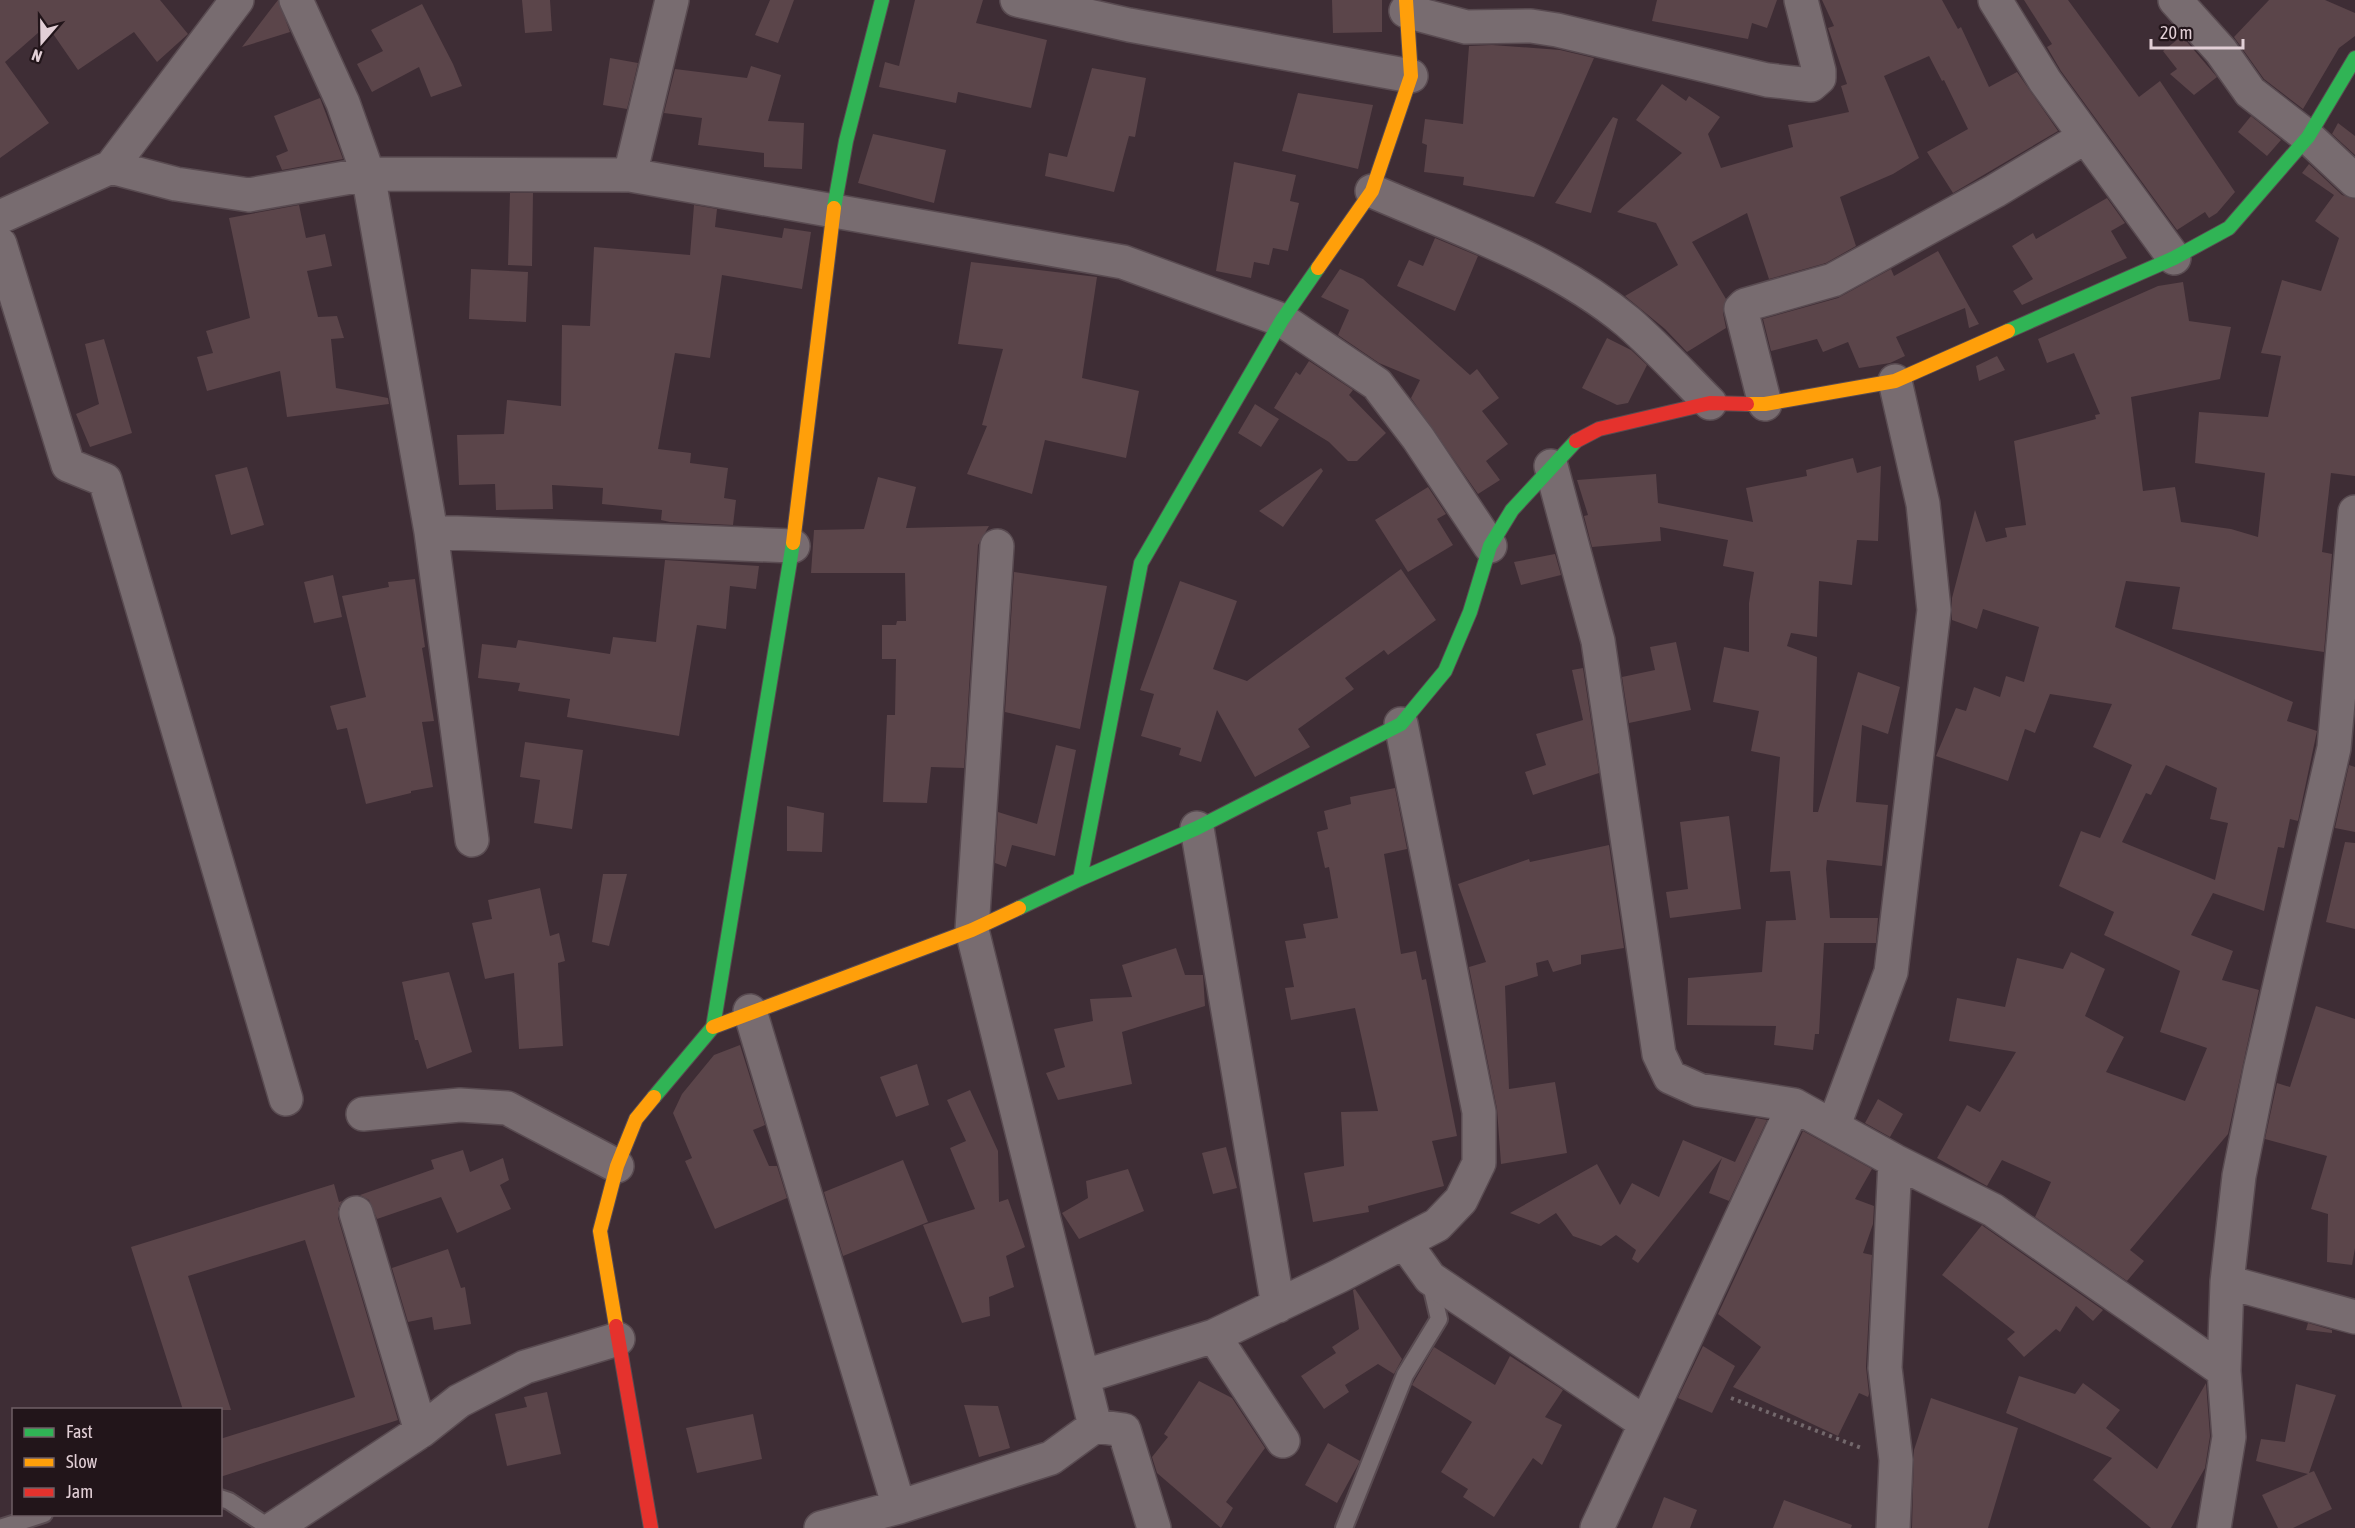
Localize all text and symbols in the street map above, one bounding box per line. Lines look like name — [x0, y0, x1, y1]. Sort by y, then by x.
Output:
north arrow — [12, 12, 72, 72]
scale bar — [2151, 12, 2242, 50]
text: 20 m — [2160, 22, 2192, 43]
text: N — [29, 46, 44, 66]
legend — [12, 1408, 222, 1516]
text: Fast — [66, 1421, 93, 1442]
text: Slow — [66, 1451, 97, 1472]
text: Jam — [66, 1481, 93, 1502]

